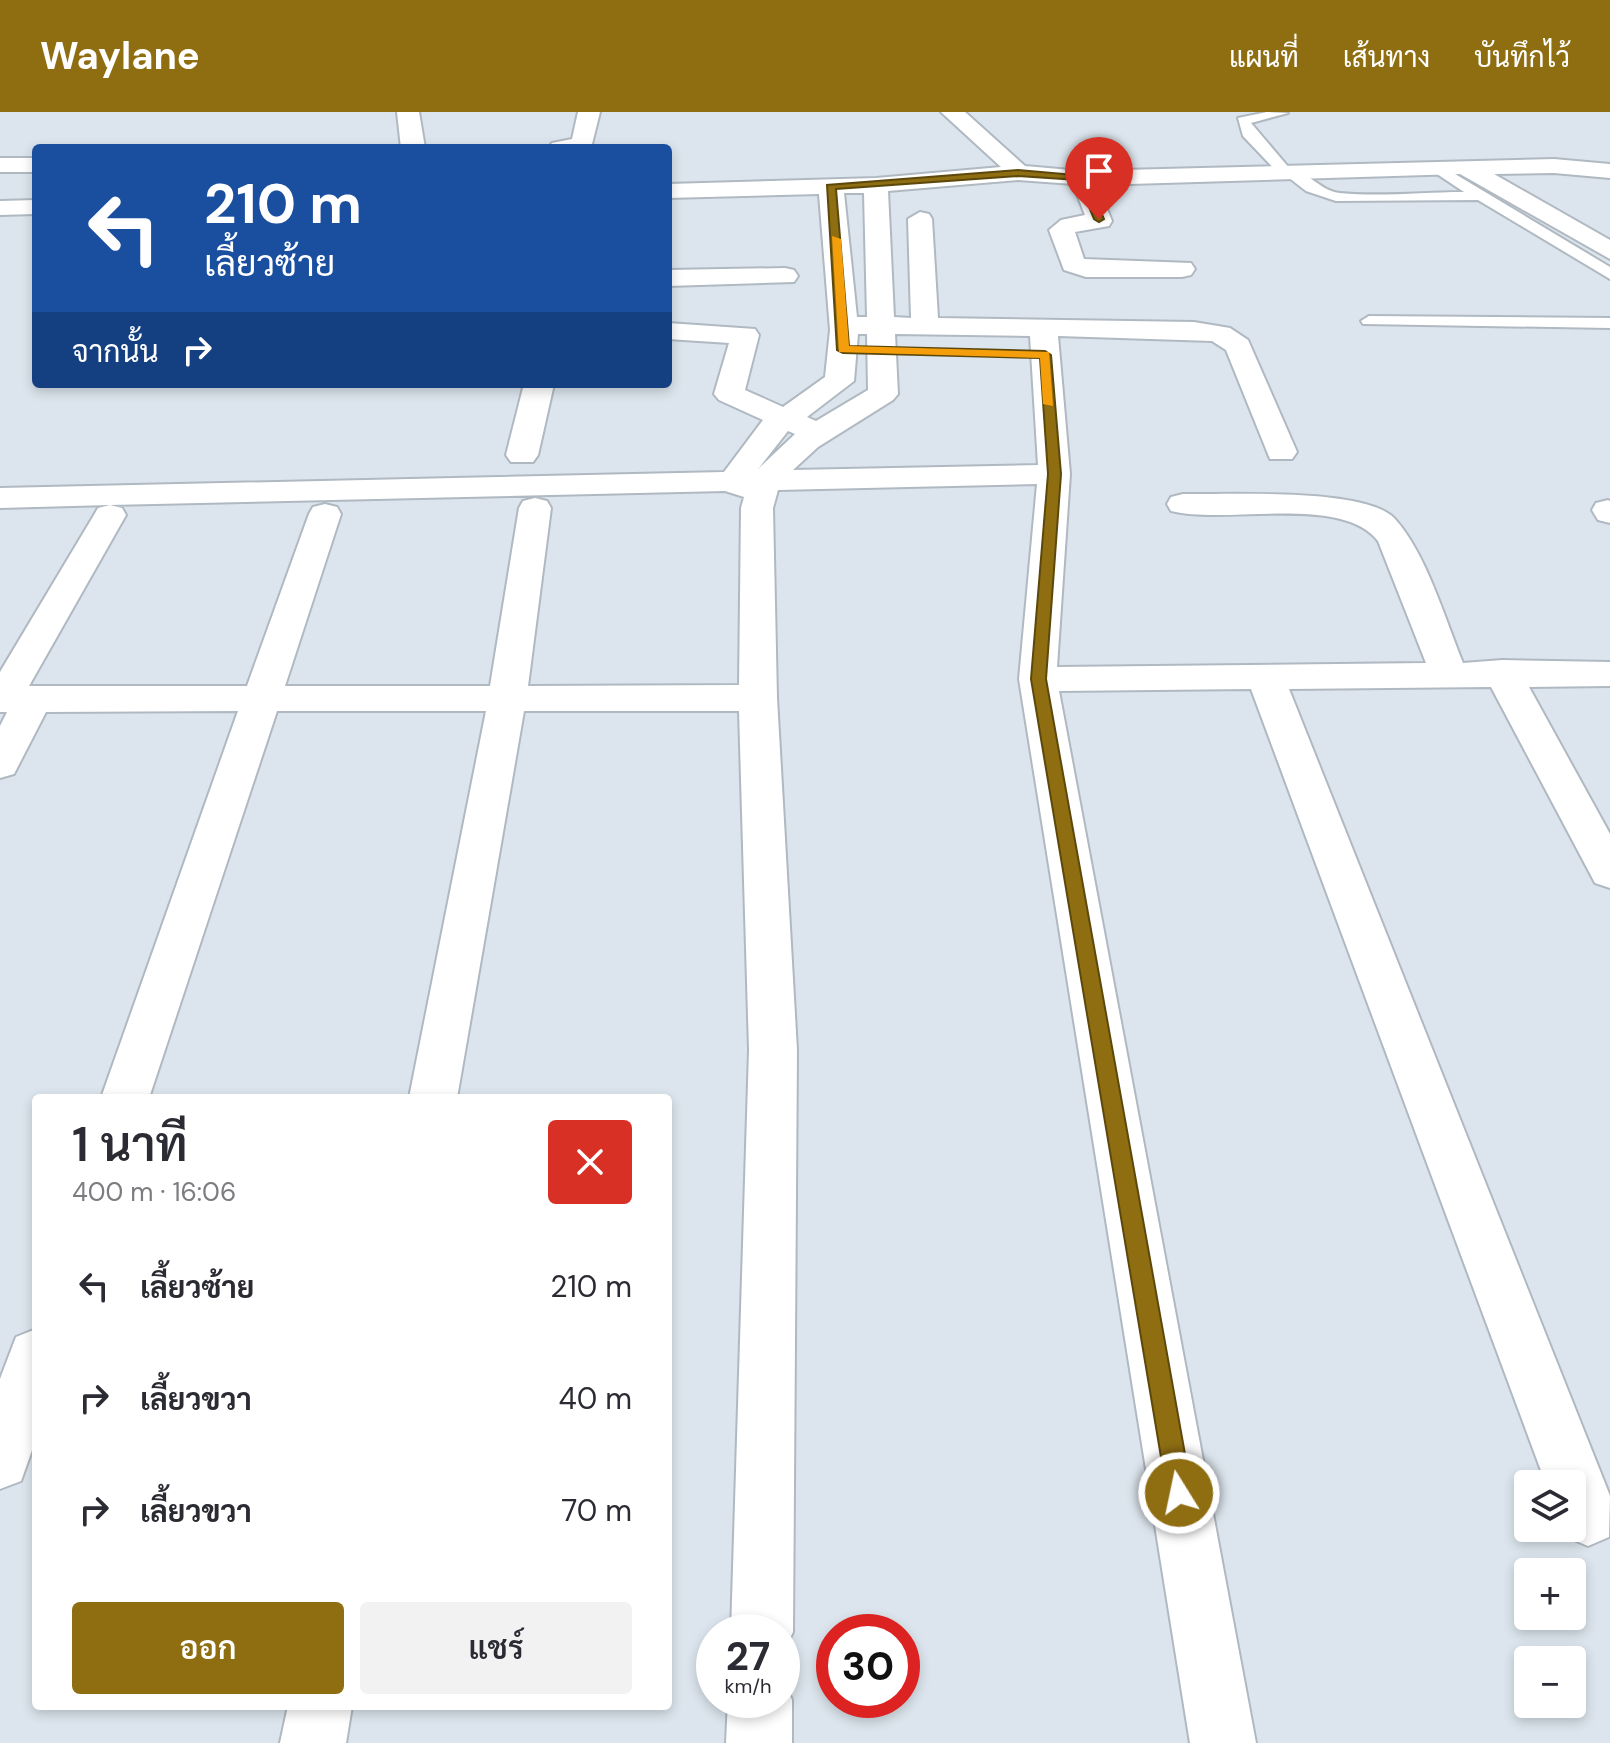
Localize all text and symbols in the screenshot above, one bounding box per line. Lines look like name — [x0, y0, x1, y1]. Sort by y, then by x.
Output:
text: Waylane — [40, 31, 200, 81]
text: แผนที่ — [1229, 39, 1299, 76]
text: เส้นทาง — [1343, 39, 1430, 76]
text: บันทึกไว้ — [1474, 39, 1570, 76]
pin — [1065, 137, 1133, 219]
icon: arrive — [1077, 149, 1121, 193]
text: 210 m — [204, 167, 362, 240]
icon: left — [72, 176, 176, 280]
text: เลี้ยวซ้าย — [204, 240, 335, 287]
icon: right — [175, 328, 219, 372]
text: จากนั้น — [72, 332, 159, 371]
text: 1 นาที — [72, 1113, 188, 1176]
button: close — [548, 1120, 632, 1204]
text: 400 m · 16:06 — [72, 1175, 236, 1209]
icon: left — [72, 1264, 116, 1308]
text: 210 m — [550, 1267, 632, 1306]
text: เลี้ยวซ้าย — [140, 1268, 254, 1307]
icon: right — [72, 1376, 116, 1420]
text: 40 m — [559, 1379, 632, 1418]
text: เลี้ยวขวา — [140, 1380, 252, 1419]
position arrow — [1137, 1451, 1221, 1535]
map controls — [1514, 1470, 1586, 1718]
button: layers — [1514, 1470, 1586, 1542]
icon: right — [72, 1488, 116, 1532]
text: 70 m — [561, 1491, 632, 1530]
text: เลี้ยวขวา — [140, 1492, 252, 1531]
button: + — [1514, 1558, 1586, 1630]
button: ออก — [72, 1602, 344, 1694]
button: แชร์ — [360, 1602, 632, 1694]
speed limit sign: 30 — [816, 1614, 920, 1718]
text: 27 — [726, 1630, 770, 1682]
button: − — [1514, 1646, 1586, 1718]
text: km/h — [724, 1673, 772, 1699]

